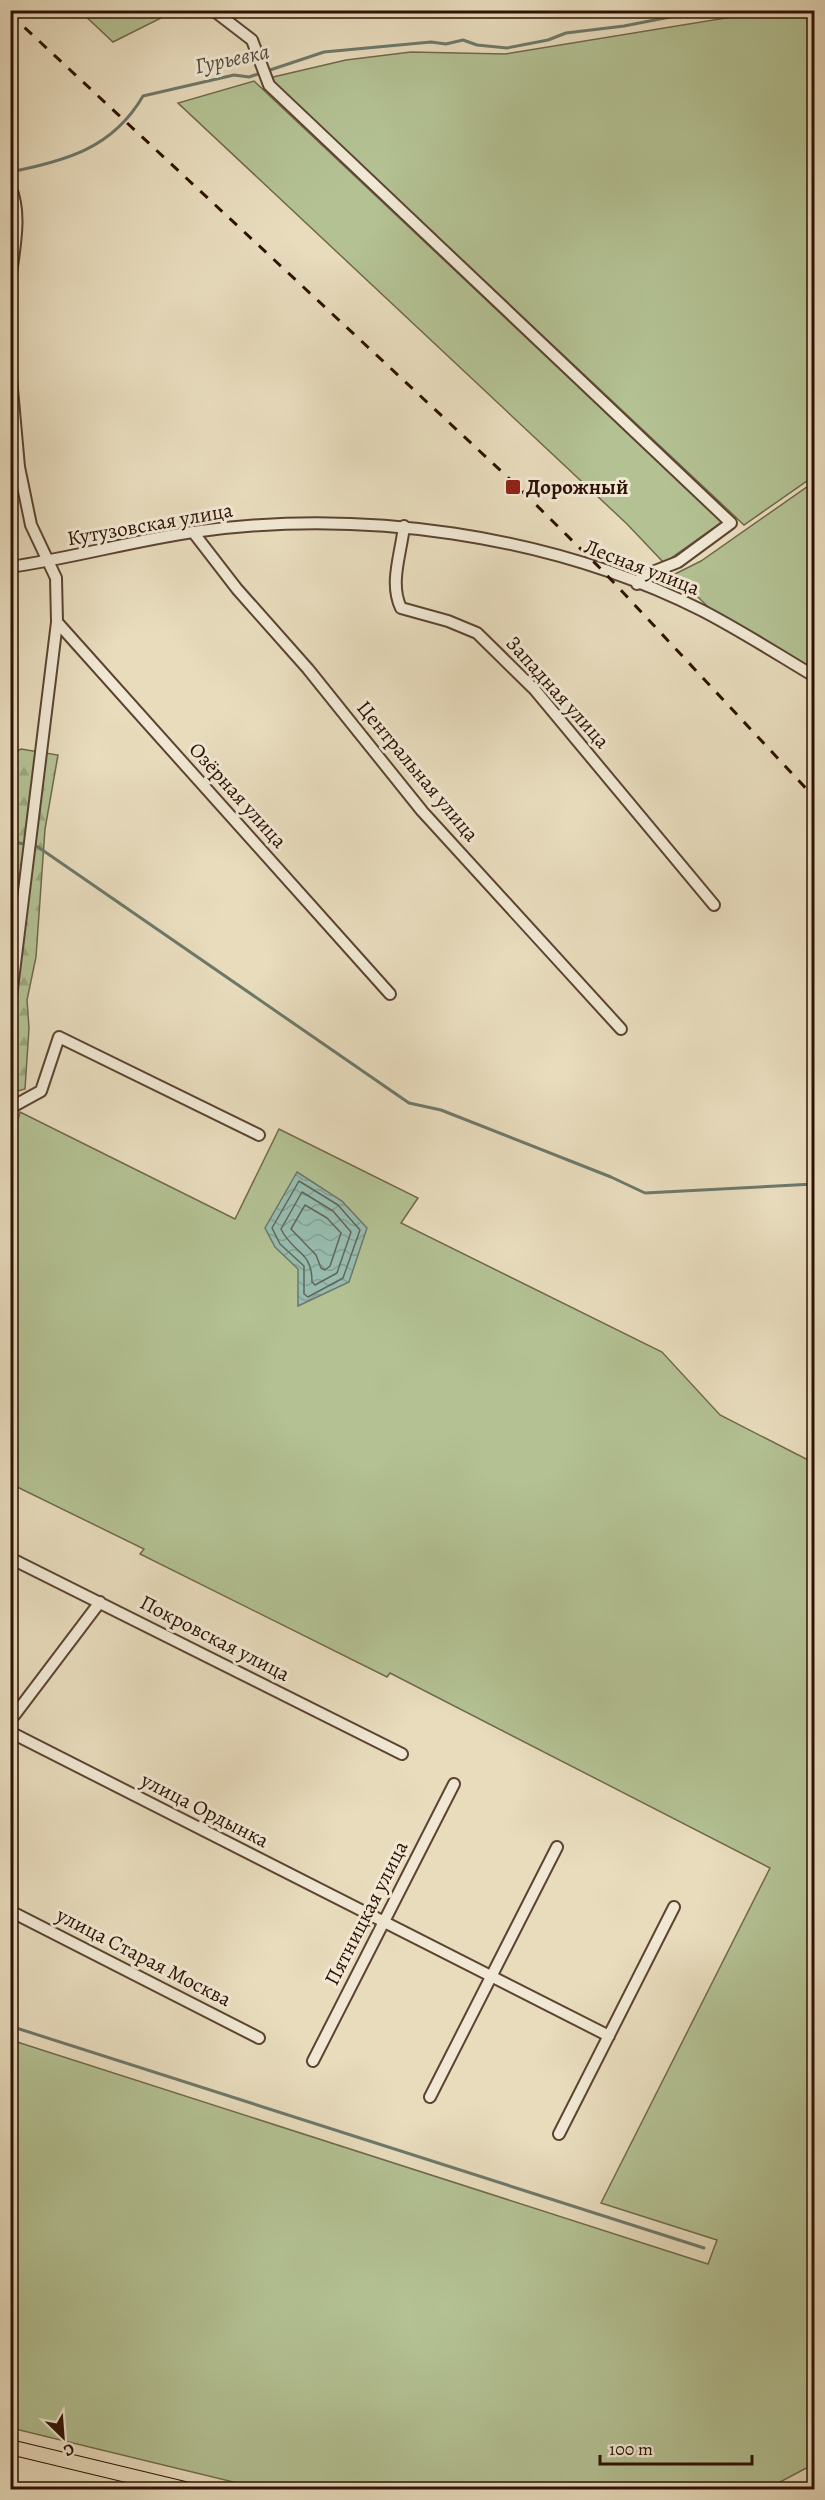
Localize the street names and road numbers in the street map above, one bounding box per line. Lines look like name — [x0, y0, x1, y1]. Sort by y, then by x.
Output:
street label: Кутузовская улица — [65, 496, 235, 552]
street label: Лесная улица — [580, 532, 704, 602]
street label: Западная улица — [500, 630, 616, 755]
street label: Центральная улица — [351, 695, 486, 848]
street label: Озёрная улица — [183, 736, 293, 854]
street label: Покровская улица — [135, 1588, 295, 1688]
street label: улица Ордынка — [135, 1765, 274, 1854]
street label: Пятницкая улица — [318, 1836, 415, 1990]
street label: улица Старая Москва — [51, 1900, 236, 2013]

